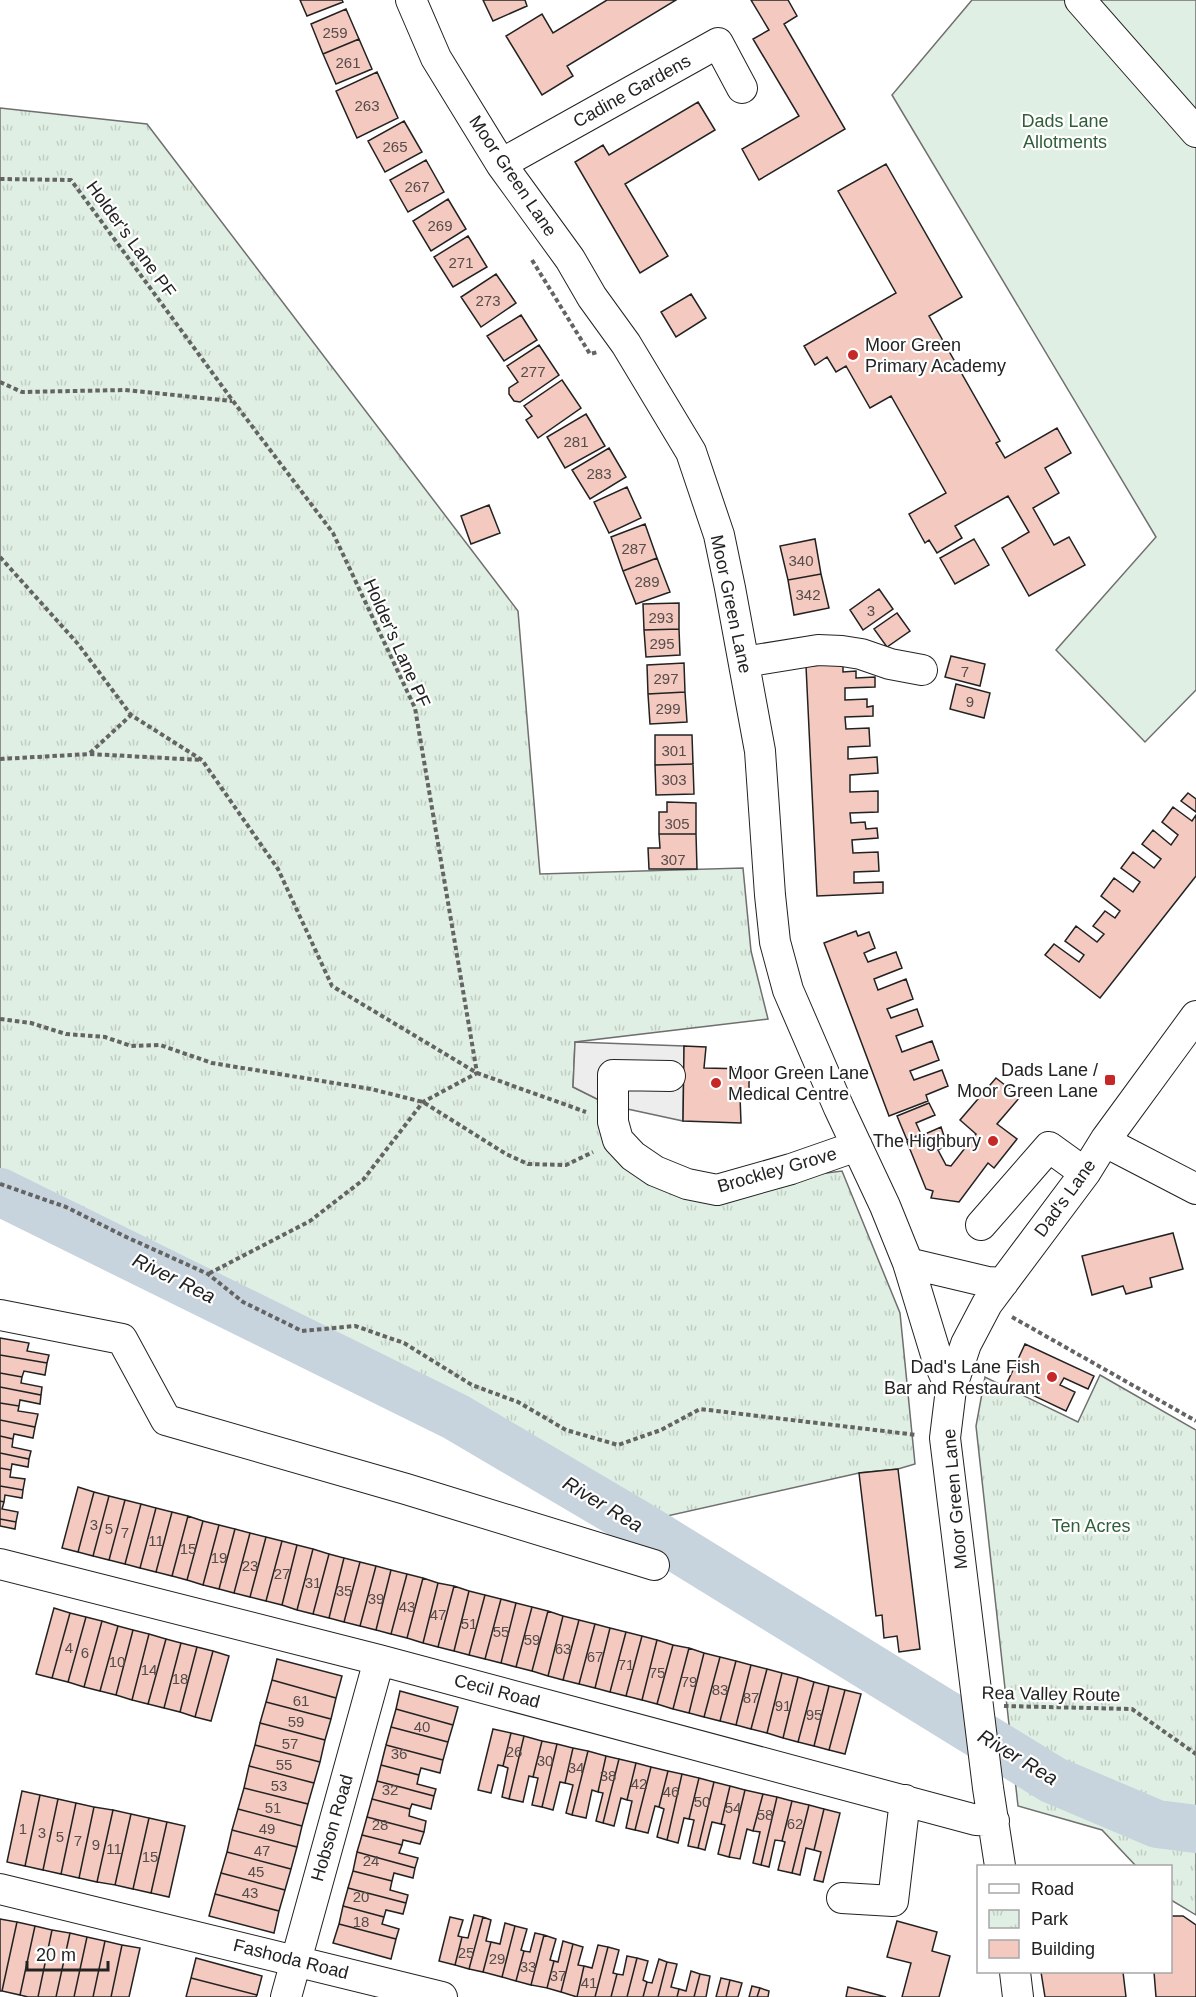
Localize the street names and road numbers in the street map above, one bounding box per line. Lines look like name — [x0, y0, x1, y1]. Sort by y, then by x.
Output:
street label: Cadine Gardens — [570, 50, 694, 132]
street label: Moor Green Lane — [465, 112, 561, 240]
street label: Holder's Lane PF — [82, 177, 180, 301]
street label: Moor Green Lane — [707, 533, 755, 675]
street label: Holder's Lane PF — [360, 576, 434, 710]
street label: Brockley Grove — [715, 1143, 839, 1197]
street label: Dad's Lane — [1030, 1156, 1100, 1240]
street label: Moor Green Lane — [939, 1428, 971, 1570]
street label: Cecil Road — [452, 1670, 542, 1712]
street label: Rea Valley Route — [981, 1683, 1121, 1705]
street label: Hobson Road — [307, 1772, 357, 1884]
street label: Fashoda Road — [231, 1935, 351, 1983]

